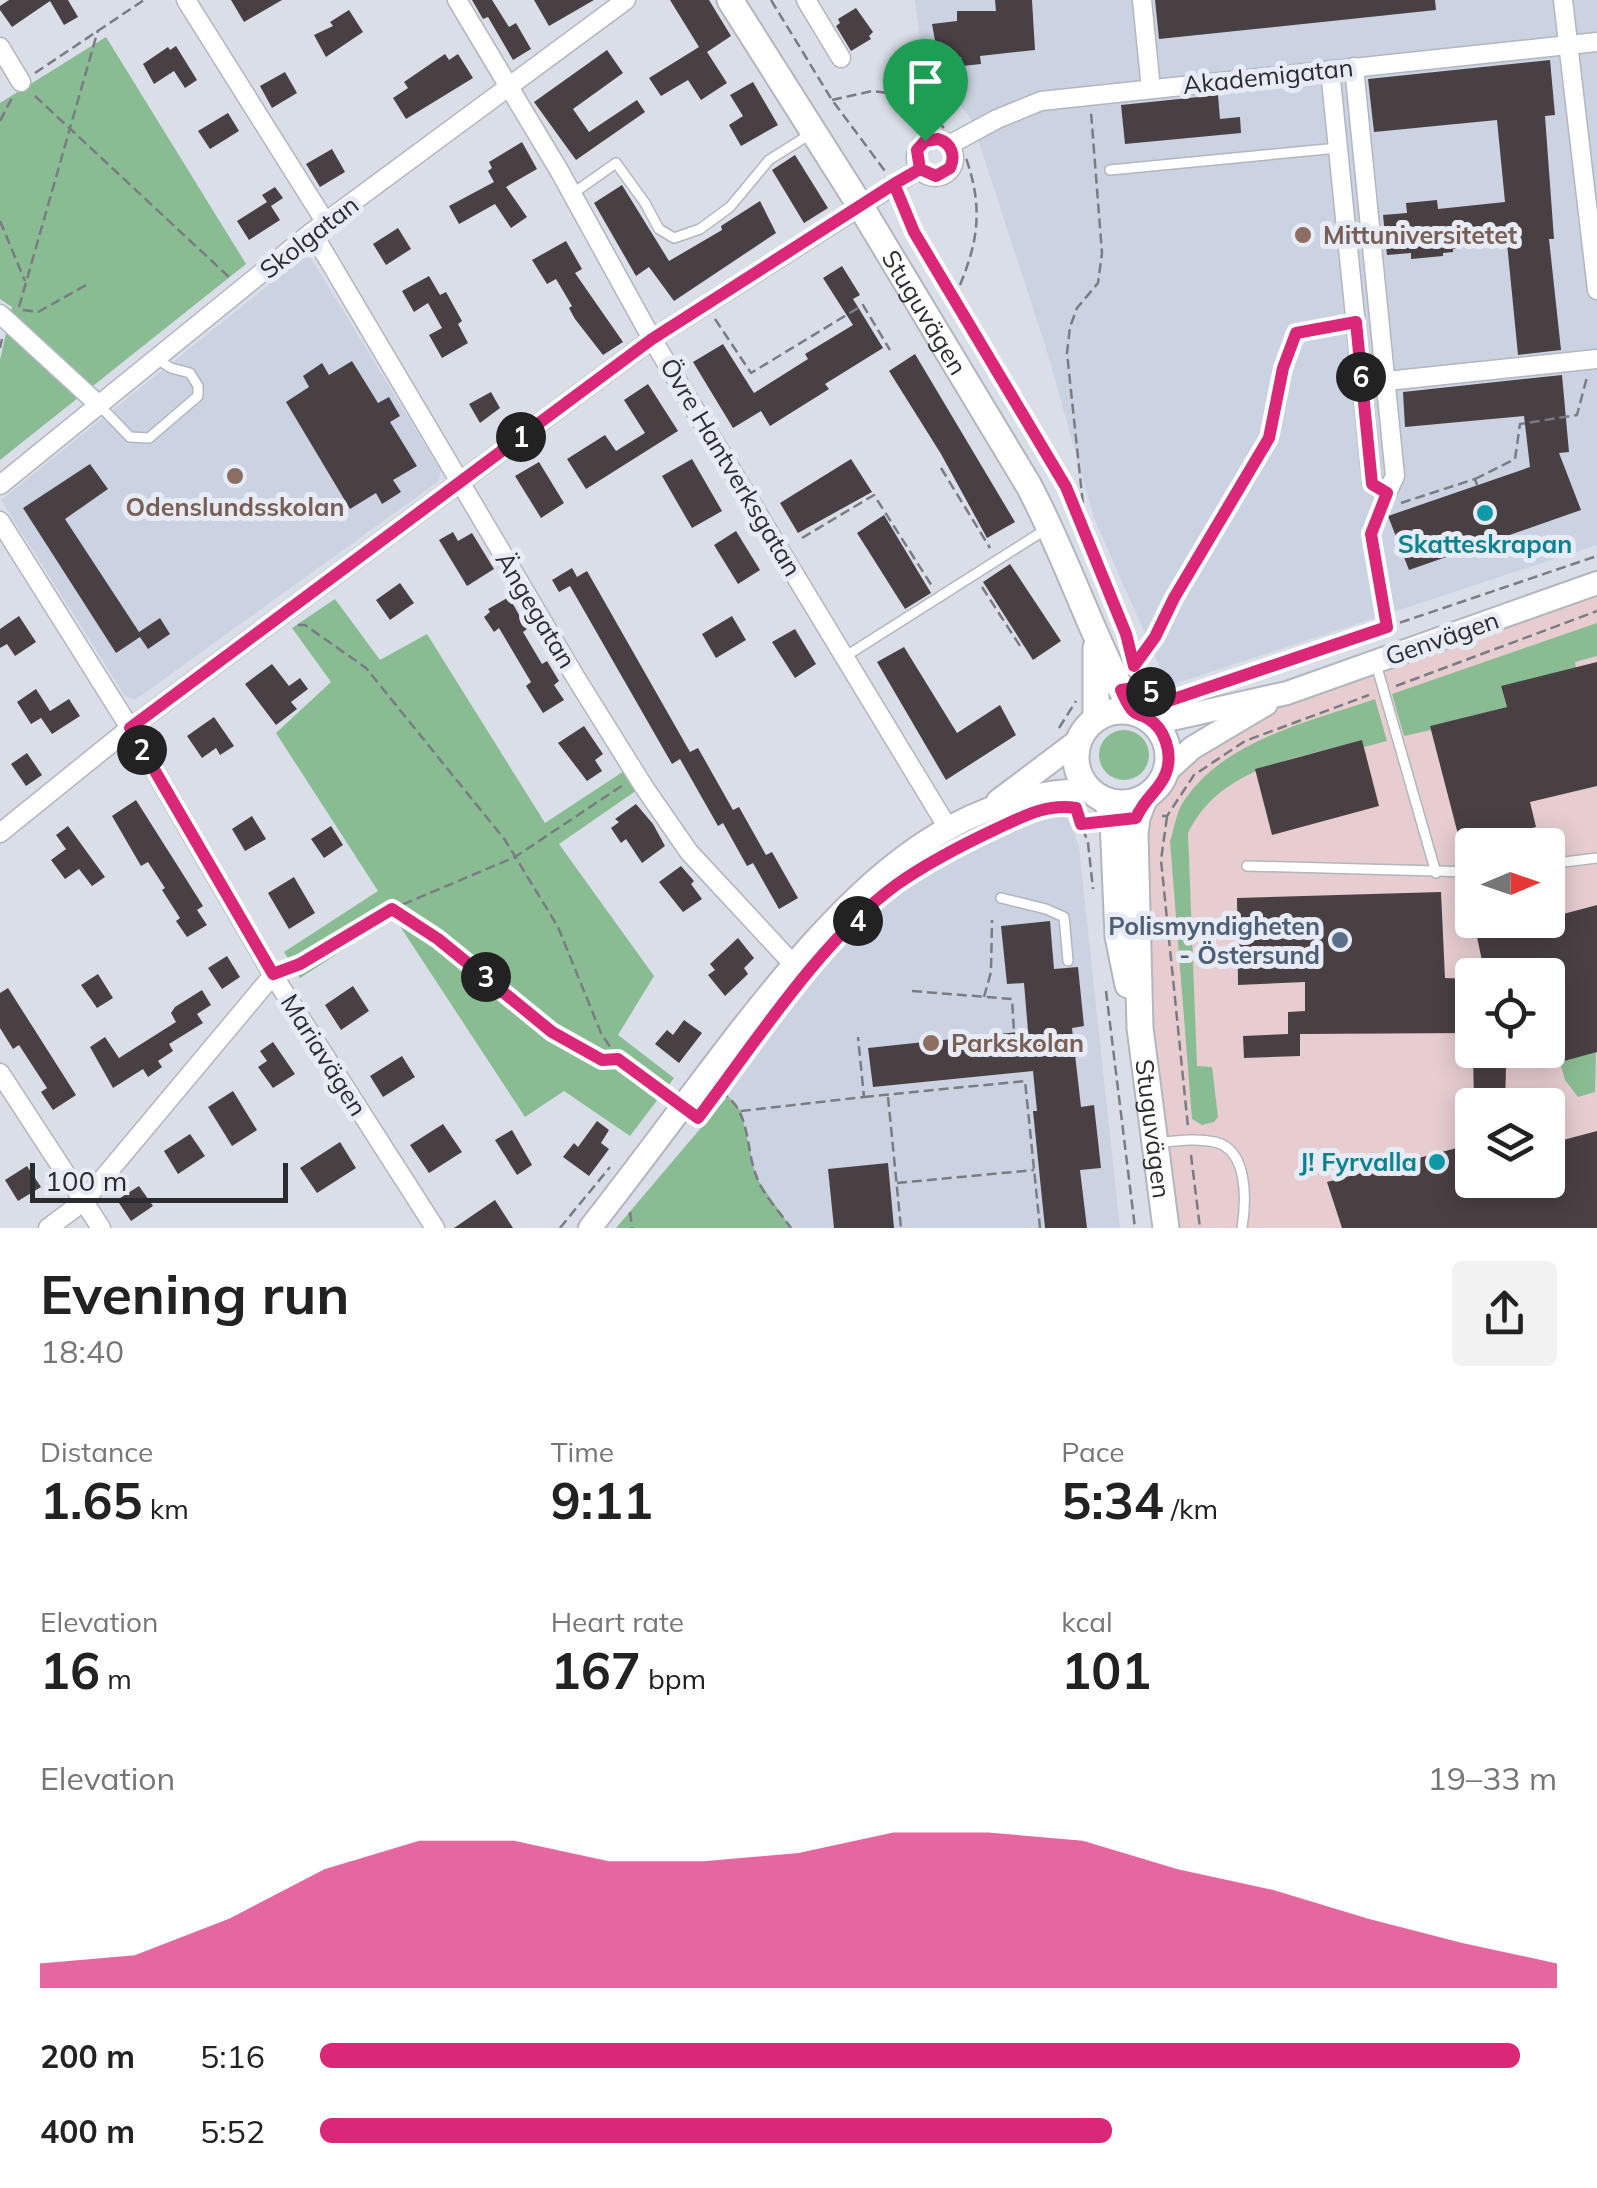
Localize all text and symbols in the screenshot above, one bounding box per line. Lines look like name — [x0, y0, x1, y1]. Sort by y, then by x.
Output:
pin — [883, 39, 968, 142]
street label: Akademigatan — [1181, 51, 1355, 100]
icon: arrive — [898, 54, 953, 109]
street label: Skolgatan — [253, 188, 364, 285]
place label: Mittuniversitetet — [1323, 219, 1518, 250]
marker: Mittuniversitetet — [1292, 224, 1314, 246]
street label: Stuguvägen — [876, 244, 974, 380]
street label: Övre Hantverksgatan — [654, 352, 809, 581]
pin: 6 — [1336, 352, 1386, 402]
text: 6 — [1353, 359, 1369, 394]
pin: 1 — [496, 412, 546, 462]
text: 1 — [513, 419, 529, 454]
marker: Odenslundsskolan — [224, 465, 246, 487]
place label: Odenslundsskolan — [126, 491, 344, 522]
marker: Skatteskrapan — [1474, 502, 1496, 524]
place label: Skatteskrapan — [1398, 528, 1572, 559]
street label: Ängegatan — [490, 546, 583, 674]
street label: Genvägen — [1381, 604, 1503, 671]
pin: 5 — [1126, 667, 1176, 717]
text: 5 — [1143, 674, 1159, 709]
pin: 2 — [117, 725, 167, 775]
text: 2 — [134, 732, 150, 767]
north arrow — [1455, 828, 1565, 938]
map controls — [1455, 828, 1565, 1198]
pin: 4 — [833, 896, 883, 946]
text: 4 — [850, 903, 866, 938]
place label: Polismyndigheten - Östersund — [1108, 910, 1320, 970]
marker: Polismyndigheten - Östersund — [1329, 929, 1351, 951]
pin: 3 — [461, 952, 511, 1002]
button: locate — [1455, 958, 1565, 1068]
text: 3 — [478, 959, 494, 994]
street label: Mariavägen — [275, 988, 374, 1121]
place label: Parkskolan — [951, 1027, 1084, 1058]
marker: Parkskolan — [920, 1032, 942, 1054]
street label: Stuguvägen — [1129, 1057, 1178, 1200]
button: layers — [1455, 1088, 1565, 1198]
place label: J! Fyrvalla — [1299, 1146, 1417, 1177]
marker: J! Fyrvalla — [1426, 1151, 1448, 1173]
scale bar — [30, 1158, 288, 1202]
text: 100 m — [45, 1163, 127, 1198]
text: Evening run — [40, 1259, 349, 1328]
button: share — [1452, 1261, 1557, 1366]
text: 18:40 — [40, 1331, 124, 1371]
text: Distance — [40, 1434, 153, 1469]
text: Time — [551, 1434, 614, 1469]
text: Pace — [1061, 1434, 1125, 1469]
text: 1.65 — [40, 1469, 142, 1532]
text: 9:11 — [551, 1469, 653, 1532]
text: 5:34 — [1061, 1469, 1164, 1532]
text: km — [142, 1491, 189, 1526]
text: /km — [1164, 1491, 1218, 1526]
text: Elevation — [40, 1604, 158, 1639]
text: Heart rate — [551, 1604, 684, 1639]
text: kcal — [1061, 1604, 1113, 1639]
text: 16 — [40, 1639, 100, 1702]
text: 167 — [551, 1639, 641, 1702]
text: 101 — [1061, 1639, 1151, 1702]
text: m — [100, 1661, 132, 1696]
text: bpm — [641, 1661, 706, 1696]
text: Elevation — [40, 1758, 175, 1798]
text: 19–33 m — [1428, 1758, 1557, 1798]
text: 200 m — [40, 2036, 135, 2076]
text: 5:16 — [200, 2036, 265, 2076]
text: 400 m — [40, 2111, 135, 2151]
text: 5:52 — [200, 2111, 265, 2151]

